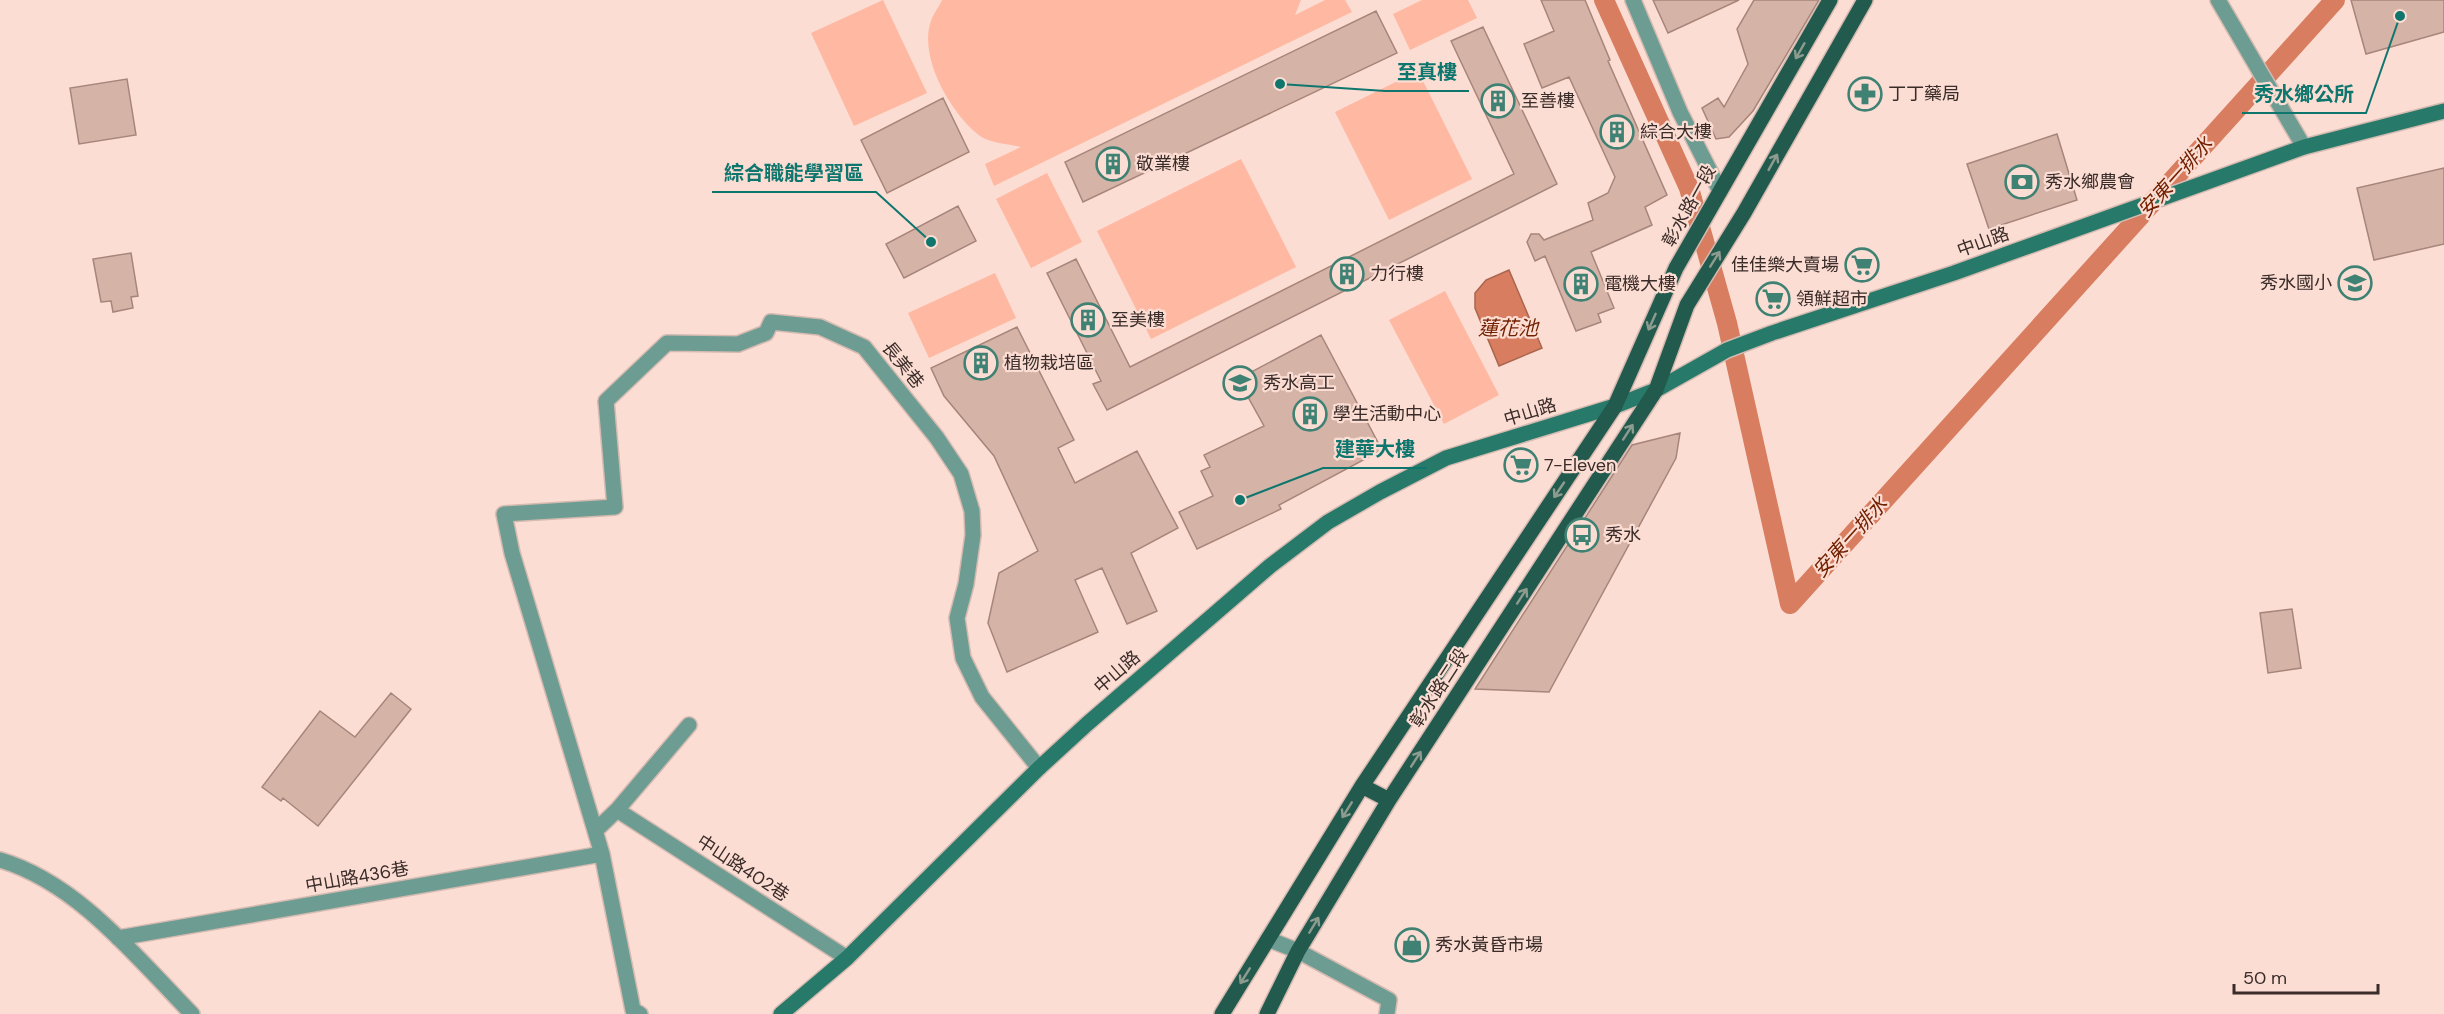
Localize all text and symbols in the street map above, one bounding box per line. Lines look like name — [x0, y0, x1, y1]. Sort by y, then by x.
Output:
one-way arrow — [1794, 41, 1805, 59]
callout: 至真樓 — [1385, 53, 1469, 91]
text: 至真樓 — [1397, 59, 1457, 85]
callout: 秀水鄉公所 — [2242, 75, 2366, 113]
pharmacy icon: 丁丁藥局 — [1847, 76, 1883, 112]
text: 秀水鄉公所 — [2254, 81, 2354, 107]
place label: 丁丁藥局 — [1888, 82, 1960, 106]
building icon: 至善樓 — [1480, 83, 1516, 119]
place label: 至善樓 — [1521, 89, 1575, 113]
building icon: 綜合大樓 — [1599, 114, 1635, 150]
place label: 綜合大樓 — [1640, 120, 1712, 144]
water label: 安東一排水 — [2132, 130, 2219, 223]
building icon: 敬業樓 — [1095, 146, 1131, 182]
place label: 敬業樓 — [1136, 152, 1190, 176]
callout: 綜合職能學習區 — [712, 154, 876, 192]
one-way arrow — [1767, 154, 1779, 171]
text: 綜合職能學習區 — [724, 160, 864, 186]
street label: 彰水路一段 — [1657, 161, 1721, 251]
bank icon: 秀水鄉農會 — [2004, 164, 2040, 200]
place label: 秀水鄉農會 — [2045, 170, 2135, 194]
street label: 中山路 — [1954, 221, 2012, 263]
supermarket icon: 佳佳樂大賣場 — [1844, 247, 1880, 283]
one-way arrow — [1710, 251, 1722, 268]
place label: 佳佳樂大賣場 — [1731, 253, 1839, 277]
building icon: 力行樓 — [1329, 256, 1365, 292]
place label: 力行樓 — [1370, 262, 1424, 286]
school or university icon: 秀水國小 — [2337, 265, 2373, 301]
building icon: 電機大樓 — [1563, 266, 1599, 302]
place label: 秀水國小 — [2260, 271, 2332, 295]
place label: 電機大樓 — [1604, 272, 1676, 296]
supermarket icon: 領鮮超市 — [1755, 281, 1791, 317]
place label: 領鮮超市 — [1796, 287, 1868, 311]
building icon: 至美樓 — [1070, 302, 1106, 338]
place label: 至美樓 — [1111, 308, 1165, 332]
one-way arrow — [1646, 312, 1657, 330]
water label: 蓮花池 — [1478, 315, 1540, 341]
street label: 長美巷 — [877, 336, 929, 394]
building icon: 植物栽培區 — [963, 345, 999, 381]
place label: 植物栽培區 — [1004, 351, 1094, 375]
school or university icon: 秀水高工 — [1222, 365, 1258, 401]
place label: 秀水高工 — [1263, 371, 1335, 395]
street label: 中山路 — [1501, 393, 1559, 431]
building icon: 學生活動中心 — [1292, 396, 1328, 432]
place label: 學生活動中心 — [1333, 402, 1441, 426]
one-way arrow — [1623, 424, 1635, 441]
callout: 建華大樓 — [1323, 430, 1427, 468]
text: 建華大樓 — [1335, 436, 1415, 462]
supermarket icon: 7-Eleven — [1503, 447, 1539, 483]
place label: 7-Eleven — [1544, 453, 1616, 477]
one-way arrow — [1553, 481, 1565, 498]
water label: 安東一排水 — [1807, 490, 1894, 583]
bus stop icon: 秀水 — [1564, 517, 1600, 553]
place label: 秀水 — [1605, 523, 1641, 547]
one-way arrow — [1516, 588, 1528, 604]
street label: 彰水路二段 — [1404, 644, 1474, 732]
street label: 中山路 — [1089, 645, 1145, 699]
one-way arrow — [1410, 751, 1422, 768]
one-way arrow — [1340, 801, 1352, 818]
street label: 中山路402巷 — [692, 829, 794, 907]
street label: 中山路436巷 — [303, 856, 411, 898]
one-way arrow — [1308, 917, 1320, 934]
shop icon: 秀水黃昏市場 — [1394, 927, 1430, 963]
place label: 秀水黃昏市場 — [1435, 933, 1543, 957]
scale bar — [2234, 957, 2378, 995]
text: 50 m — [2243, 966, 2287, 990]
one-way arrow — [1238, 967, 1250, 984]

